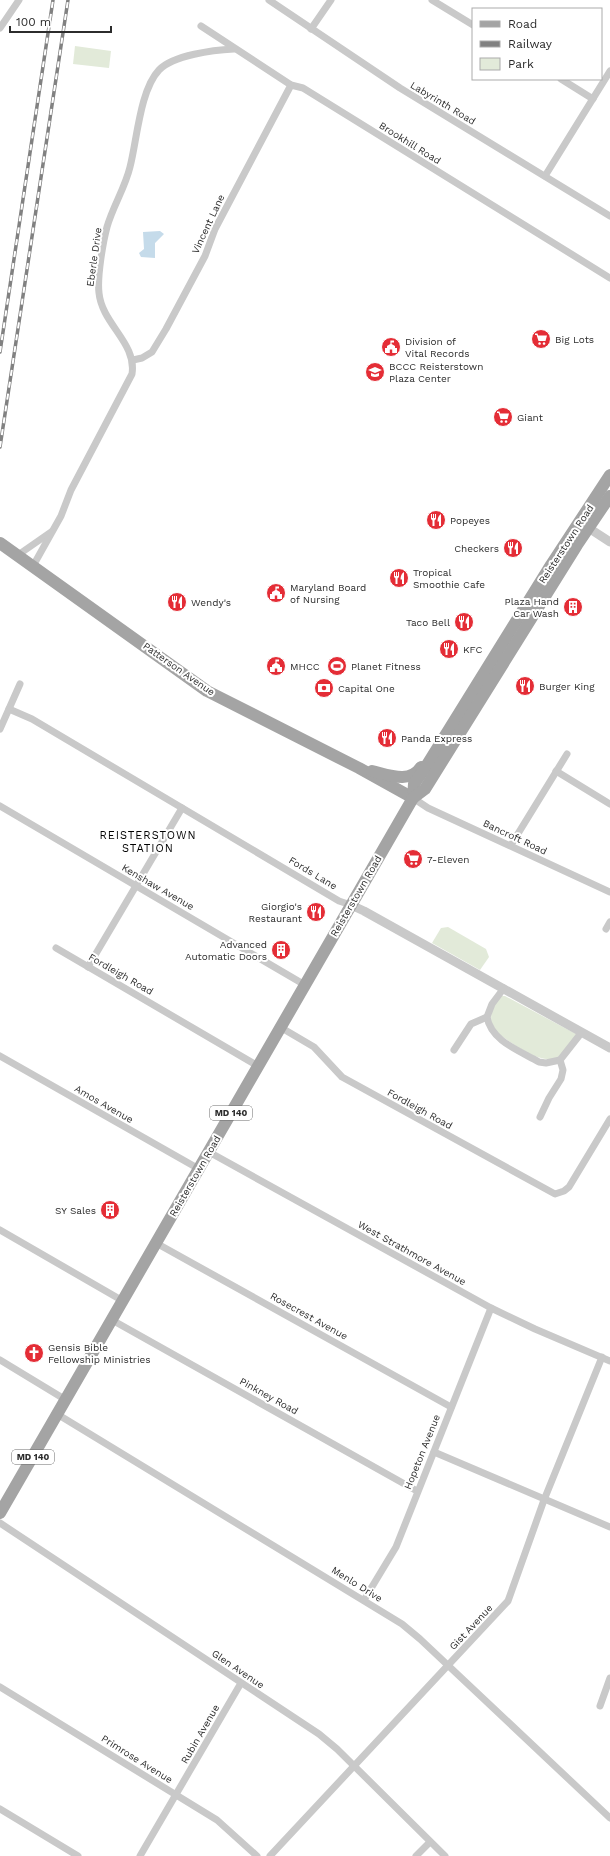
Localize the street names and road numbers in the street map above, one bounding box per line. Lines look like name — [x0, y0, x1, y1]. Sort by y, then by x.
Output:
street label: Labyrinth Road — [408, 79, 478, 127]
street label: Brookhill Road — [377, 120, 443, 166]
street label: Vincent Lane — [189, 192, 227, 255]
street label: Eberle Drive — [84, 226, 104, 287]
street label: Reisterstown Road — [536, 503, 596, 585]
street label: Patterson Avenue — [141, 640, 217, 698]
street label: Bancroft Road — [481, 817, 549, 857]
street label: Fords Lane — [287, 854, 339, 892]
street label: Reisterstown Road — [328, 854, 384, 938]
street label: Kenshaw Avenue — [120, 862, 196, 912]
street label: Fordleigh Road — [87, 951, 155, 997]
street label: Amos Avenue — [73, 1083, 135, 1125]
street label: Fordleigh Road — [386, 1087, 454, 1131]
road number: MD 140 — [210, 1106, 252, 1120]
street label: Reisterstown Road — [167, 1134, 223, 1218]
street label: West Strathmore Avenue — [356, 1219, 468, 1287]
street label: Rosecrest Avenue — [268, 1290, 350, 1342]
street label: Pinkney Road — [238, 1375, 300, 1417]
street label: Hopeton Avenue — [402, 1413, 442, 1491]
road number: MD 140 — [12, 1450, 54, 1464]
street label: Menlo Drive — [330, 1564, 385, 1604]
street label: Gist Avenue — [447, 1602, 495, 1652]
street label: Glen Avenue — [210, 1647, 266, 1691]
street label: Rubin Avenue — [179, 1702, 221, 1765]
street label: Primrose Avenue — [99, 1733, 175, 1785]

